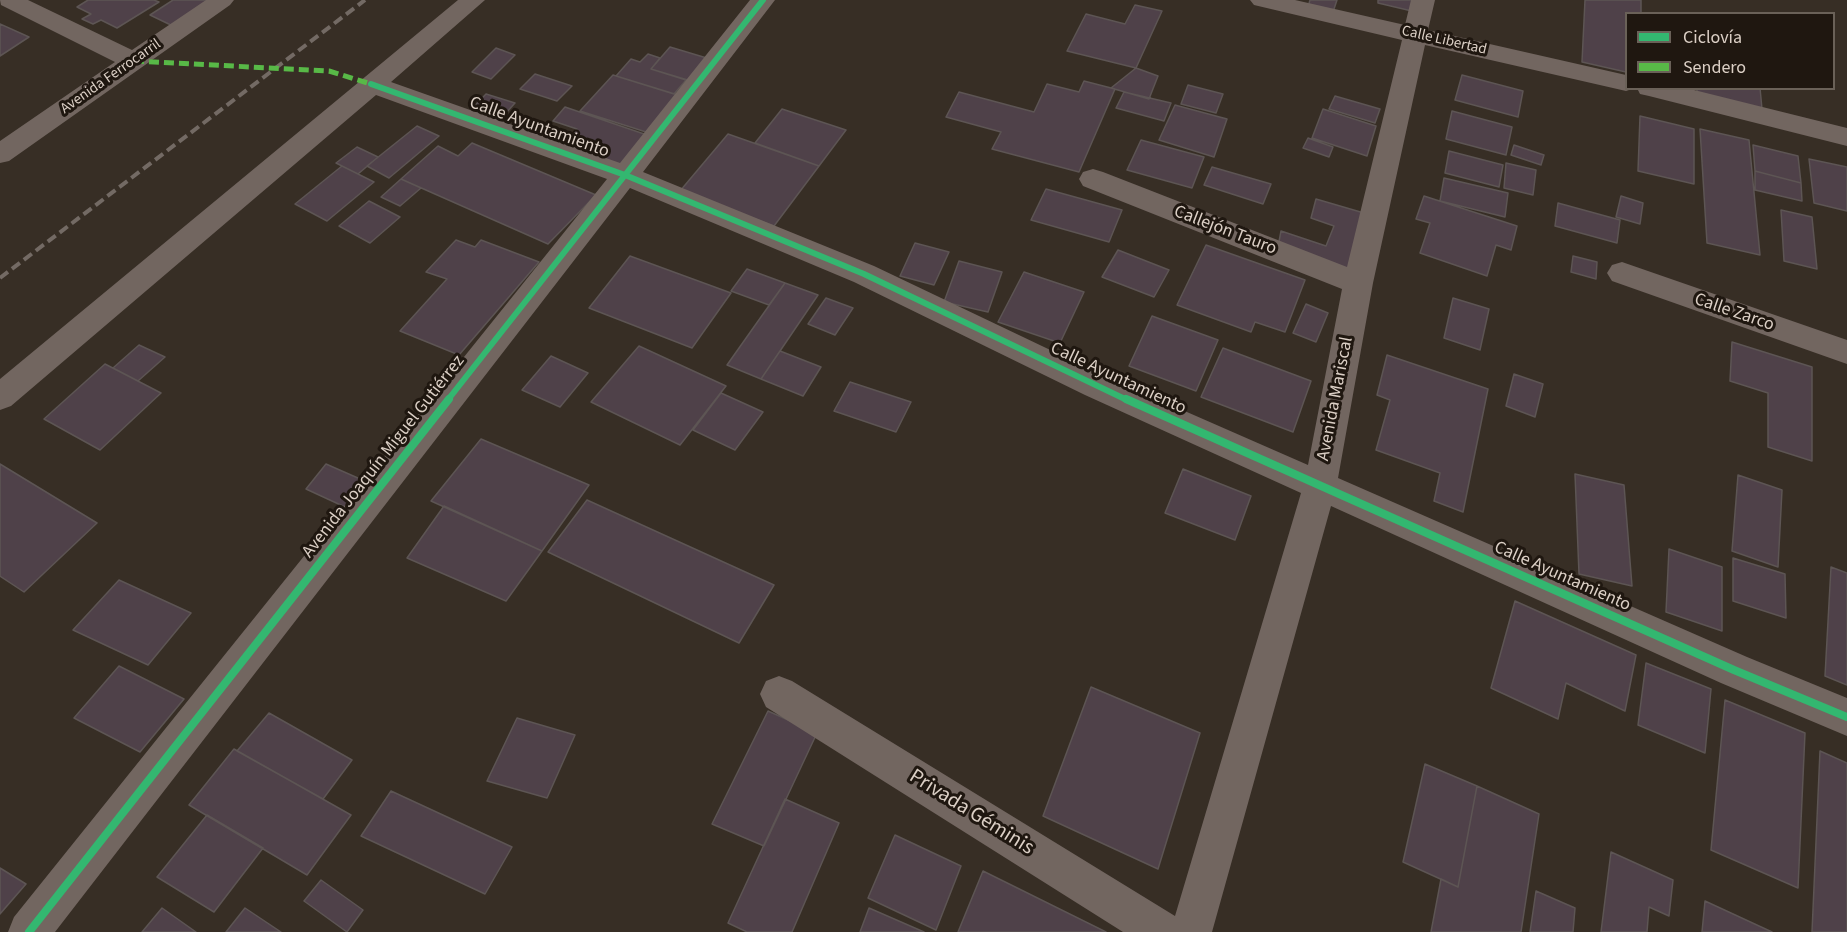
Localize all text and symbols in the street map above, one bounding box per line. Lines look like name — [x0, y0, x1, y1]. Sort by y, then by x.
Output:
legend — [1625, 12, 1835, 90]
street label: Calle Libertad — [1400, 22, 1488, 60]
text: Ciclovía — [1683, 25, 1742, 50]
street label: Avenida Ferrocarril — [57, 36, 165, 118]
text: Sendero — [1683, 55, 1746, 80]
street label: Calle Ayuntamiento — [466, 93, 612, 163]
street label: Callejón Tauro — [1171, 202, 1279, 260]
street label: Calle Zarco — [1691, 289, 1777, 337]
street label: Avenida Mariscal — [1313, 335, 1359, 463]
street label: Calle Ayuntamiento — [1047, 338, 1189, 420]
street label: Avenida Joaquín Miguel Gutiérrez — [298, 351, 470, 563]
street label: Calle Ayuntamiento — [1490, 537, 1634, 617]
street label: Privada Géminis — [904, 765, 1038, 861]

